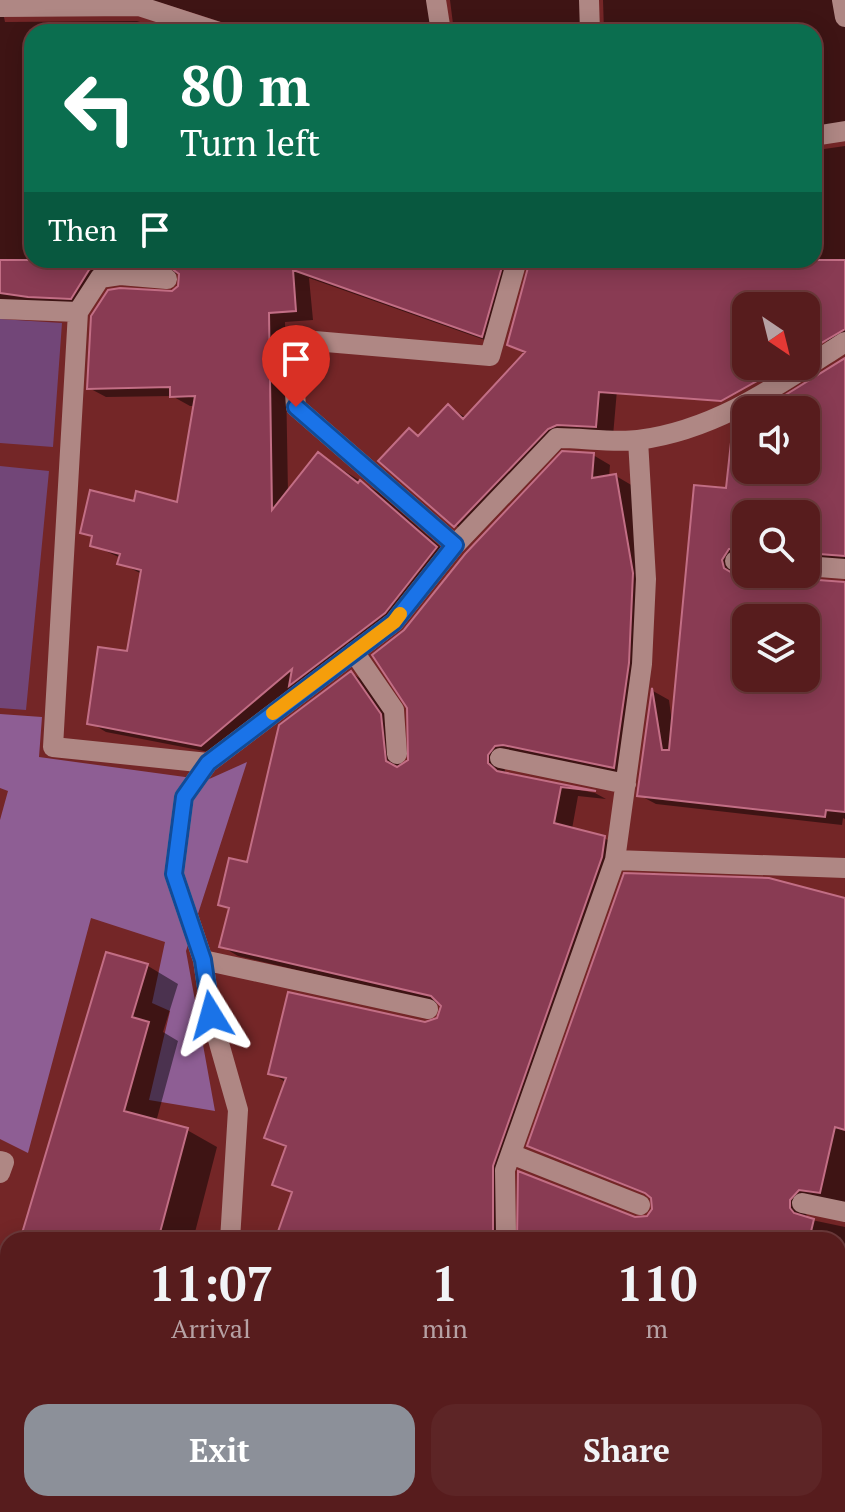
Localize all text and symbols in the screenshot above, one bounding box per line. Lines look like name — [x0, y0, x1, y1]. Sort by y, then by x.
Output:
text: 80 m — [180, 48, 310, 122]
icon: left — [48, 56, 152, 160]
text: Turn left — [180, 119, 320, 166]
icon: arrive — [133, 208, 177, 252]
text: Then — [48, 210, 117, 250]
north arrow — [732, 292, 820, 380]
map controls — [732, 292, 820, 692]
pin — [262, 325, 330, 407]
icon: arrive — [274, 337, 318, 381]
button: sound — [732, 396, 820, 484]
button: search — [732, 500, 820, 588]
button: layers — [732, 604, 820, 692]
position arrow — [169, 973, 253, 1057]
text: 11:07 — [148, 1251, 273, 1315]
text: 1 — [431, 1251, 458, 1315]
text: 110 — [616, 1251, 698, 1315]
text: Arrival — [171, 1311, 251, 1345]
text: min — [422, 1311, 468, 1345]
text: m — [646, 1311, 668, 1345]
button: Exit — [24, 1404, 415, 1496]
button: Share — [431, 1404, 822, 1496]

